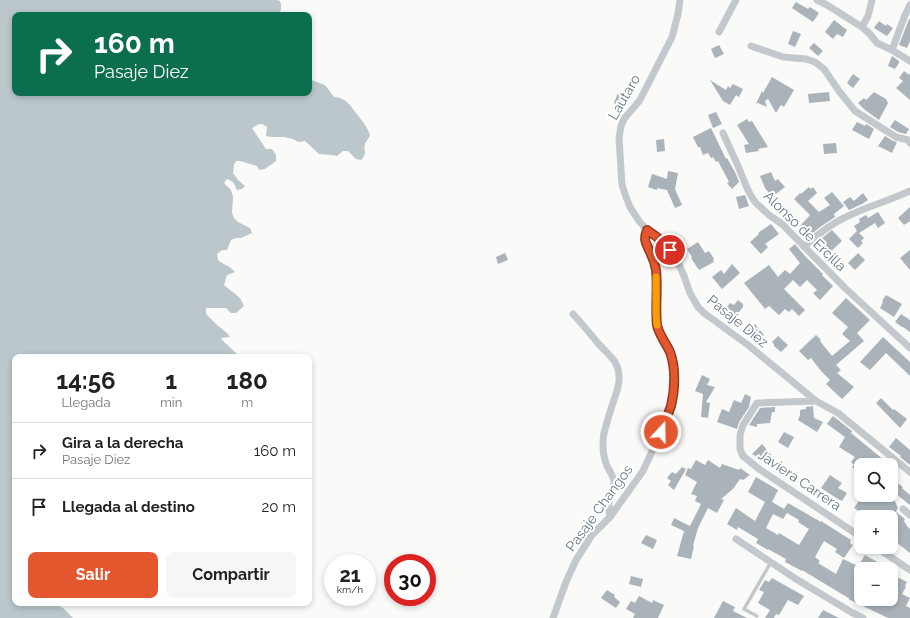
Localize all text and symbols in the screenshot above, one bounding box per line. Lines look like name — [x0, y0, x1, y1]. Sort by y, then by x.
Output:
text: 160 m — [94, 27, 175, 60]
icon: right — [28, 28, 80, 80]
text: Pasaje Diez — [94, 61, 189, 82]
street label: Lautaro — [605, 72, 643, 122]
street label: Alonso de Ercilla — [761, 188, 849, 274]
pin — [653, 233, 687, 267]
icon: arrive — [659, 239, 681, 261]
street label: Pasaje Diez — [704, 292, 772, 350]
text: 14:56 — [56, 366, 116, 395]
text: 1 — [165, 366, 177, 395]
text: 180 — [227, 366, 268, 395]
text: Llegada — [61, 395, 110, 410]
text: min — [160, 395, 182, 410]
text: m — [241, 395, 253, 410]
position arrow — [640, 411, 682, 453]
text: Gira a la derecha — [62, 434, 183, 452]
icon: right — [28, 440, 50, 462]
text: 160 m — [254, 442, 296, 460]
street label: Javiera Carrera — [756, 446, 844, 514]
text: Pasaje Diez — [62, 452, 130, 467]
map controls — [854, 458, 898, 606]
button: search — [854, 458, 898, 502]
street label: Pasaje Changos — [562, 461, 636, 554]
icon: arrive — [28, 496, 50, 518]
text: Llegada al destino — [62, 498, 195, 516]
text: 20 m — [261, 498, 296, 516]
button: + — [854, 510, 898, 554]
button: Salir — [28, 552, 158, 598]
button: Compartir — [166, 552, 296, 598]
speed limit sign: 30 — [384, 554, 436, 606]
button: − — [854, 562, 898, 606]
text: 21 — [339, 563, 361, 587]
text: km/h — [337, 584, 363, 595]

